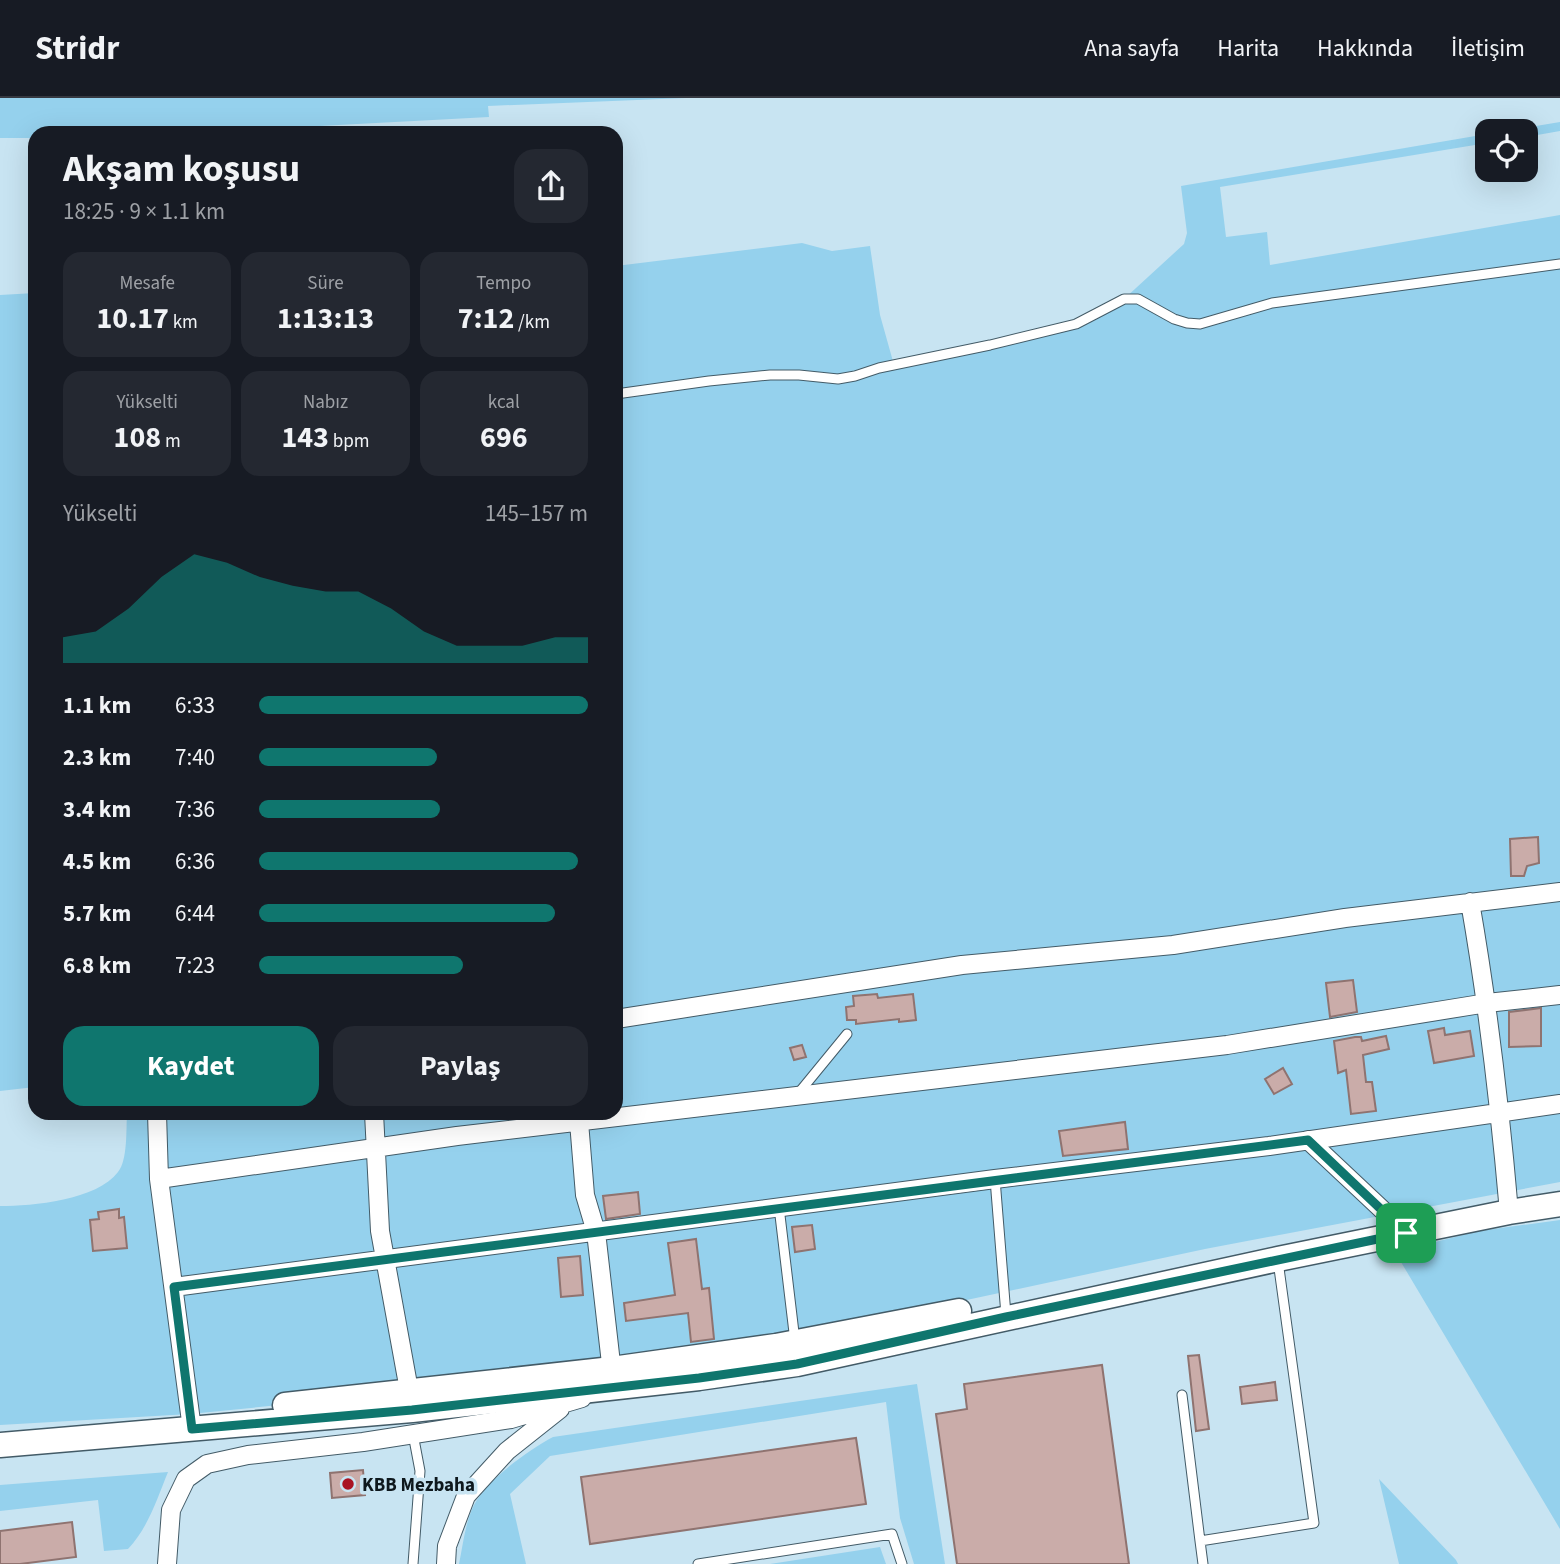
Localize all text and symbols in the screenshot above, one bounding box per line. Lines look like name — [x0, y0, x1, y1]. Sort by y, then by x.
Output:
text: Stridr — [35, 25, 119, 72]
text: Ana sayfa — [1084, 31, 1179, 66]
text: Harita — [1217, 31, 1279, 66]
text: Hakkında — [1317, 31, 1413, 66]
text: İletişim — [1451, 31, 1525, 66]
map controls — [1475, 119, 1538, 182]
button: locate — [1475, 119, 1538, 182]
text: Akşam koşusu — [63, 142, 300, 196]
button: share — [514, 149, 588, 223]
text: 18:25 · 9 × 1.1 km — [63, 195, 225, 228]
text: Mesafe — [119, 270, 175, 297]
text: Süre — [307, 270, 344, 297]
text: Tempo — [476, 270, 531, 297]
text: 10.17 — [96, 297, 169, 340]
text: 1:13:13 — [277, 297, 374, 340]
text: 7:12 — [458, 297, 514, 340]
text: km — [169, 309, 198, 336]
text: /km — [514, 309, 550, 336]
text: Yükselti — [116, 389, 178, 416]
text: Nabız — [303, 389, 348, 416]
text: kcal — [488, 389, 520, 416]
text: 108 — [114, 416, 161, 459]
text: 143 — [281, 416, 329, 459]
text: 696 — [480, 416, 528, 459]
text: m — [161, 428, 181, 455]
text: bpm — [329, 428, 370, 455]
text: Yükselti — [63, 497, 137, 530]
text: 145–157 m — [485, 497, 588, 530]
text: 1.1 km — [63, 689, 131, 722]
text: 6:33 — [175, 689, 215, 722]
text: 2.3 km — [63, 741, 131, 774]
text: 7:40 — [175, 741, 215, 774]
text: 3.4 km — [63, 793, 131, 826]
text: 7:36 — [175, 793, 215, 826]
text: 4.5 km — [63, 845, 131, 878]
text: 6:36 — [175, 845, 215, 878]
text: 5.7 km — [63, 897, 131, 930]
text: 6:44 — [175, 897, 215, 930]
text: 6.8 km — [63, 949, 131, 982]
text: 7:23 — [175, 949, 215, 982]
button: Kaydet — [63, 1026, 319, 1106]
button: Paylaş — [333, 1026, 588, 1106]
pin — [1376, 1203, 1436, 1263]
icon: arrive — [1387, 1214, 1425, 1252]
place label: KBB Mezbaha — [362, 1472, 475, 1499]
marker: KBB Mezbaha — [340, 1476, 356, 1492]

